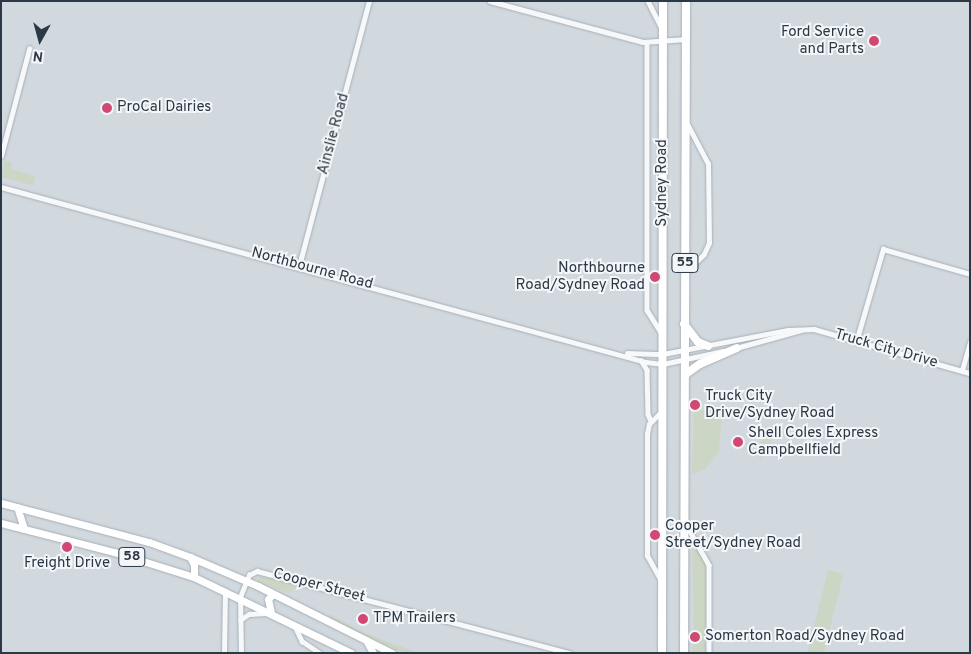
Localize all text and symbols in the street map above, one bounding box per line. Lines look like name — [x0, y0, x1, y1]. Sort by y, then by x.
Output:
north arrow — [15, 15, 65, 65]
place label: Ford Service and Parts — [781, 23, 864, 58]
marker: Ford Service and Parts — [868, 35, 880, 47]
text: N — [32, 46, 44, 64]
street label: Ainslie Road — [314, 91, 354, 177]
place label: ProCal Dairies — [117, 99, 211, 117]
marker: ProCal Dairies — [101, 102, 113, 114]
street label: Sydney Road — [654, 139, 672, 227]
street label: Northbourne Road — [249, 244, 375, 294]
road number: 55 — [671, 252, 699, 274]
place label: Northbourne Road/Sydney Road — [516, 259, 645, 294]
marker: Northbourne Road/Sydney Road — [649, 271, 661, 283]
street label: Truck City Drive — [832, 326, 940, 372]
place label: Truck City Drive/Sydney Road — [705, 387, 835, 422]
marker: Truck City Drive/Sydney Road — [689, 399, 701, 411]
place label: Shell Coles Express Campbellfield — [748, 424, 878, 459]
marker: Shell Coles Express Campbellfield — [732, 436, 744, 448]
place label: Cooper Street/Sydney Road — [665, 517, 801, 552]
marker: Cooper Street/Sydney Road — [649, 529, 661, 541]
marker: Freight Drive — [61, 541, 73, 553]
road number: 58 — [118, 546, 146, 568]
place label: Freight Drive — [24, 555, 110, 573]
street label: Cooper Street — [271, 565, 367, 607]
place label: TPM Trailers — [373, 610, 456, 628]
marker: TPM Trailers — [357, 613, 369, 625]
place label: Somerton Road/Sydney Road — [705, 628, 904, 646]
marker: Somerton Road/Sydney Road — [689, 631, 701, 643]

